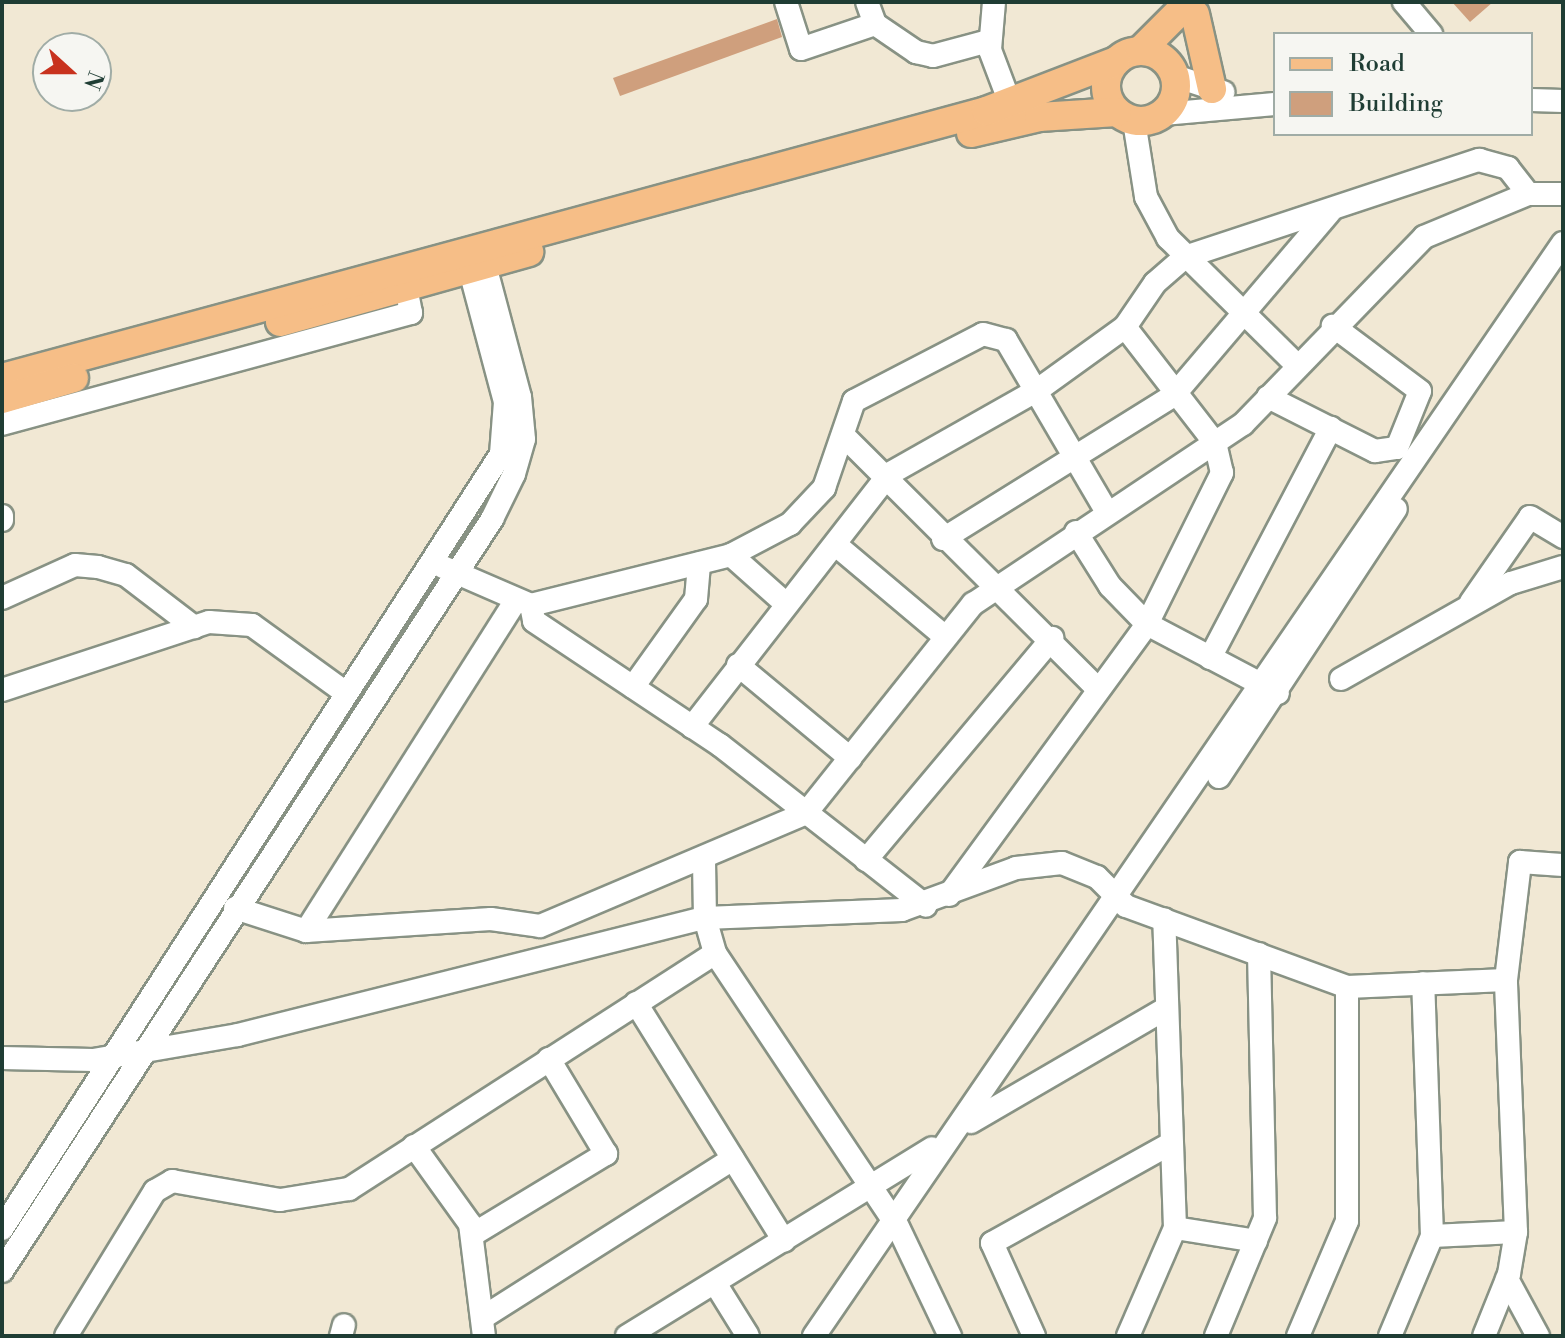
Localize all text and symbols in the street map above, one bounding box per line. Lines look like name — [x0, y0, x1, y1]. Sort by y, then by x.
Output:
north arrow — [32, 32, 112, 112]
legend — [1273, 32, 1533, 136]
text: Road — [1349, 49, 1405, 79]
text: N — [77, 67, 109, 93]
text: Building — [1349, 89, 1443, 119]

